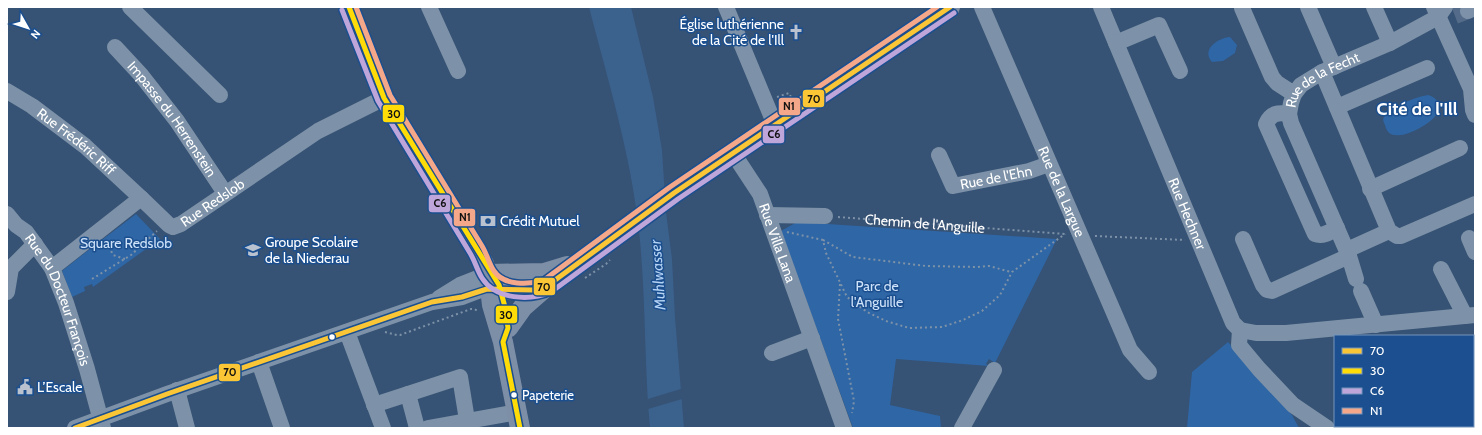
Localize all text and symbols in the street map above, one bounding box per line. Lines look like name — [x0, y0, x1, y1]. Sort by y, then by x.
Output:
north arrow — [8, 8, 48, 48]
place label: Église luthérienne de la Cité de l'Ill — [680, 15, 785, 49]
church icon: Église luthérienne de la Cité de l'Ill — [787, 23, 805, 41]
text: N — [28, 27, 44, 42]
street label: Rue de la Fecht — [1281, 48, 1362, 109]
street label: Impasse du Herrenstein — [124, 57, 221, 180]
line badge: 70 — [802, 89, 825, 108]
text: 70 — [807, 92, 821, 106]
line badge: N1 — [778, 97, 801, 116]
district label: Cité de l'Ill — [1376, 98, 1458, 120]
text: N1 — [783, 99, 795, 113]
street label: Rue Frédéric Riff — [33, 104, 120, 179]
line badge: 30 — [382, 104, 405, 123]
text: 30 — [387, 107, 401, 121]
line badge: C6 — [762, 125, 785, 144]
text: C6 — [768, 127, 780, 141]
street label: Rue de la Largue — [1034, 144, 1089, 240]
street label: Rue de l'Ehn — [959, 162, 1034, 193]
street label: Rue Redslob — [177, 174, 248, 231]
street label: Rue Hechner — [1164, 175, 1211, 253]
line badge: C6 — [428, 194, 451, 213]
text: C6 — [434, 196, 446, 210]
street label: Rue Villa Lana — [755, 201, 800, 285]
line badge: N1 — [453, 208, 476, 227]
text: N1 — [459, 210, 471, 224]
street label: Chemin de l'Anguille — [864, 210, 985, 237]
bank icon: Crédit Mutuel — [479, 212, 497, 230]
place label: Crédit Mutuel — [500, 212, 580, 230]
street label: Rue du Docteur François — [21, 230, 94, 368]
place label: Groupe Scolaire de la Niederau — [265, 233, 358, 267]
park label: Square Redslob — [80, 234, 172, 252]
water label: Muhlwasser — [646, 238, 670, 312]
school or university icon: Groupe Scolaire de la Niederau — [244, 241, 262, 259]
line badge: 70 — [533, 277, 556, 296]
park label: Parc de l'Anguille — [851, 277, 903, 311]
text: 70 — [537, 280, 551, 294]
line badge: 30 — [495, 305, 518, 324]
text: 30 — [499, 308, 513, 322]
unlabelled marker — [327, 332, 337, 342]
legend — [1334, 335, 1474, 427]
text: 70 — [1370, 343, 1384, 358]
line badge: 70 — [218, 363, 241, 382]
text: 30 — [1370, 363, 1385, 378]
text: 70 — [223, 365, 237, 379]
public building icon: L’Escale — [16, 378, 34, 396]
place label: L’Escale — [37, 378, 82, 396]
text: C6 — [1370, 383, 1384, 398]
place label: Papeterie — [522, 387, 574, 403]
marker: Papeterie — [509, 390, 519, 400]
text: N1 — [1370, 403, 1382, 418]

